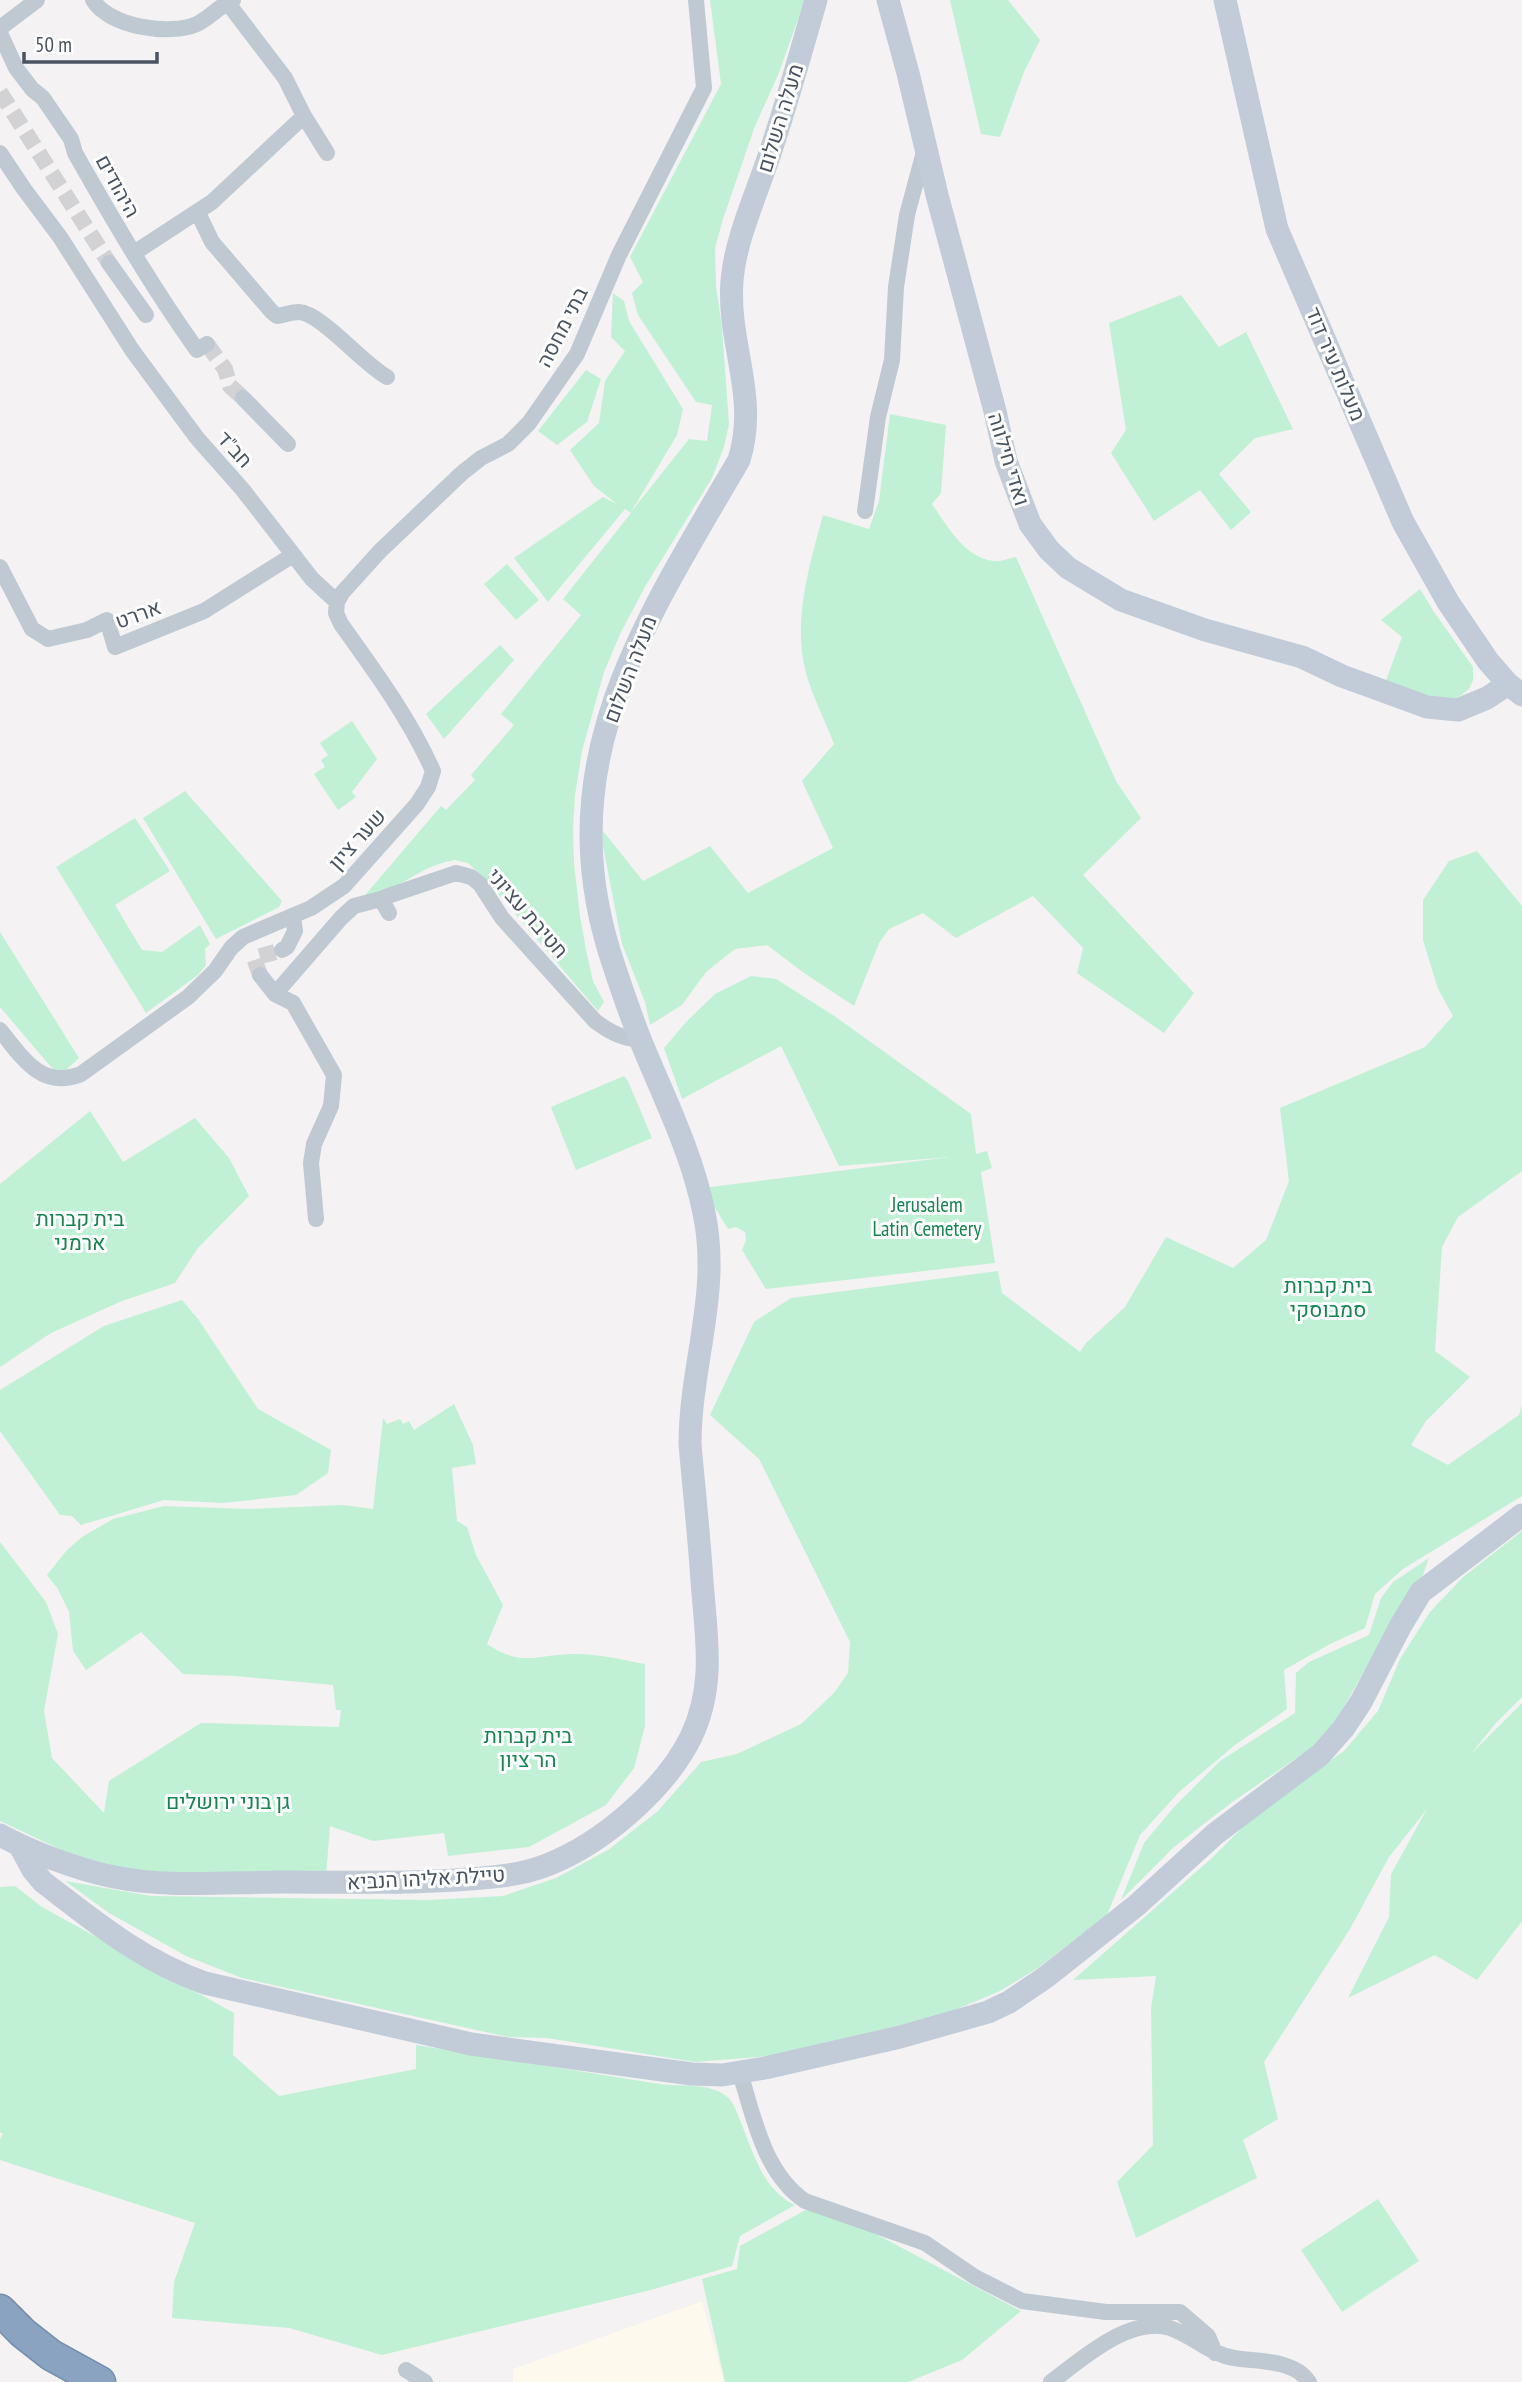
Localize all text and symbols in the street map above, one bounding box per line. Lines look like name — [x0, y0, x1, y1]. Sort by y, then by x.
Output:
scale bar — [24, 21, 158, 65]
text: 50 m — [35, 31, 72, 58]
street label: מעלה השלום — [751, 60, 809, 176]
street label: היהודים — [90, 150, 146, 222]
street label: בתי מחסה — [530, 282, 594, 372]
street label: מעלות עיר דוד — [1300, 303, 1372, 425]
street label: ואדי חילווה — [982, 409, 1036, 509]
street label: חב"ד — [211, 425, 259, 473]
street label: אררט — [111, 593, 165, 635]
street label: מעלה השלום — [597, 612, 663, 726]
street label: שער ציון — [322, 803, 392, 875]
street label: חטיבת עציוני — [481, 862, 575, 964]
park label: Jerusalem Latin Cemetery — [873, 1191, 981, 1242]
park label: בית קברות ארמני — [36, 1205, 124, 1256]
park label: בית קברות סמבוסקי — [1284, 1272, 1372, 1323]
park label: בית קברות הר ציון — [484, 1722, 572, 1773]
park label: גן בוני ירושלים — [166, 1788, 290, 1815]
street label: טיילת אליהו הנביא — [346, 1860, 506, 1896]

